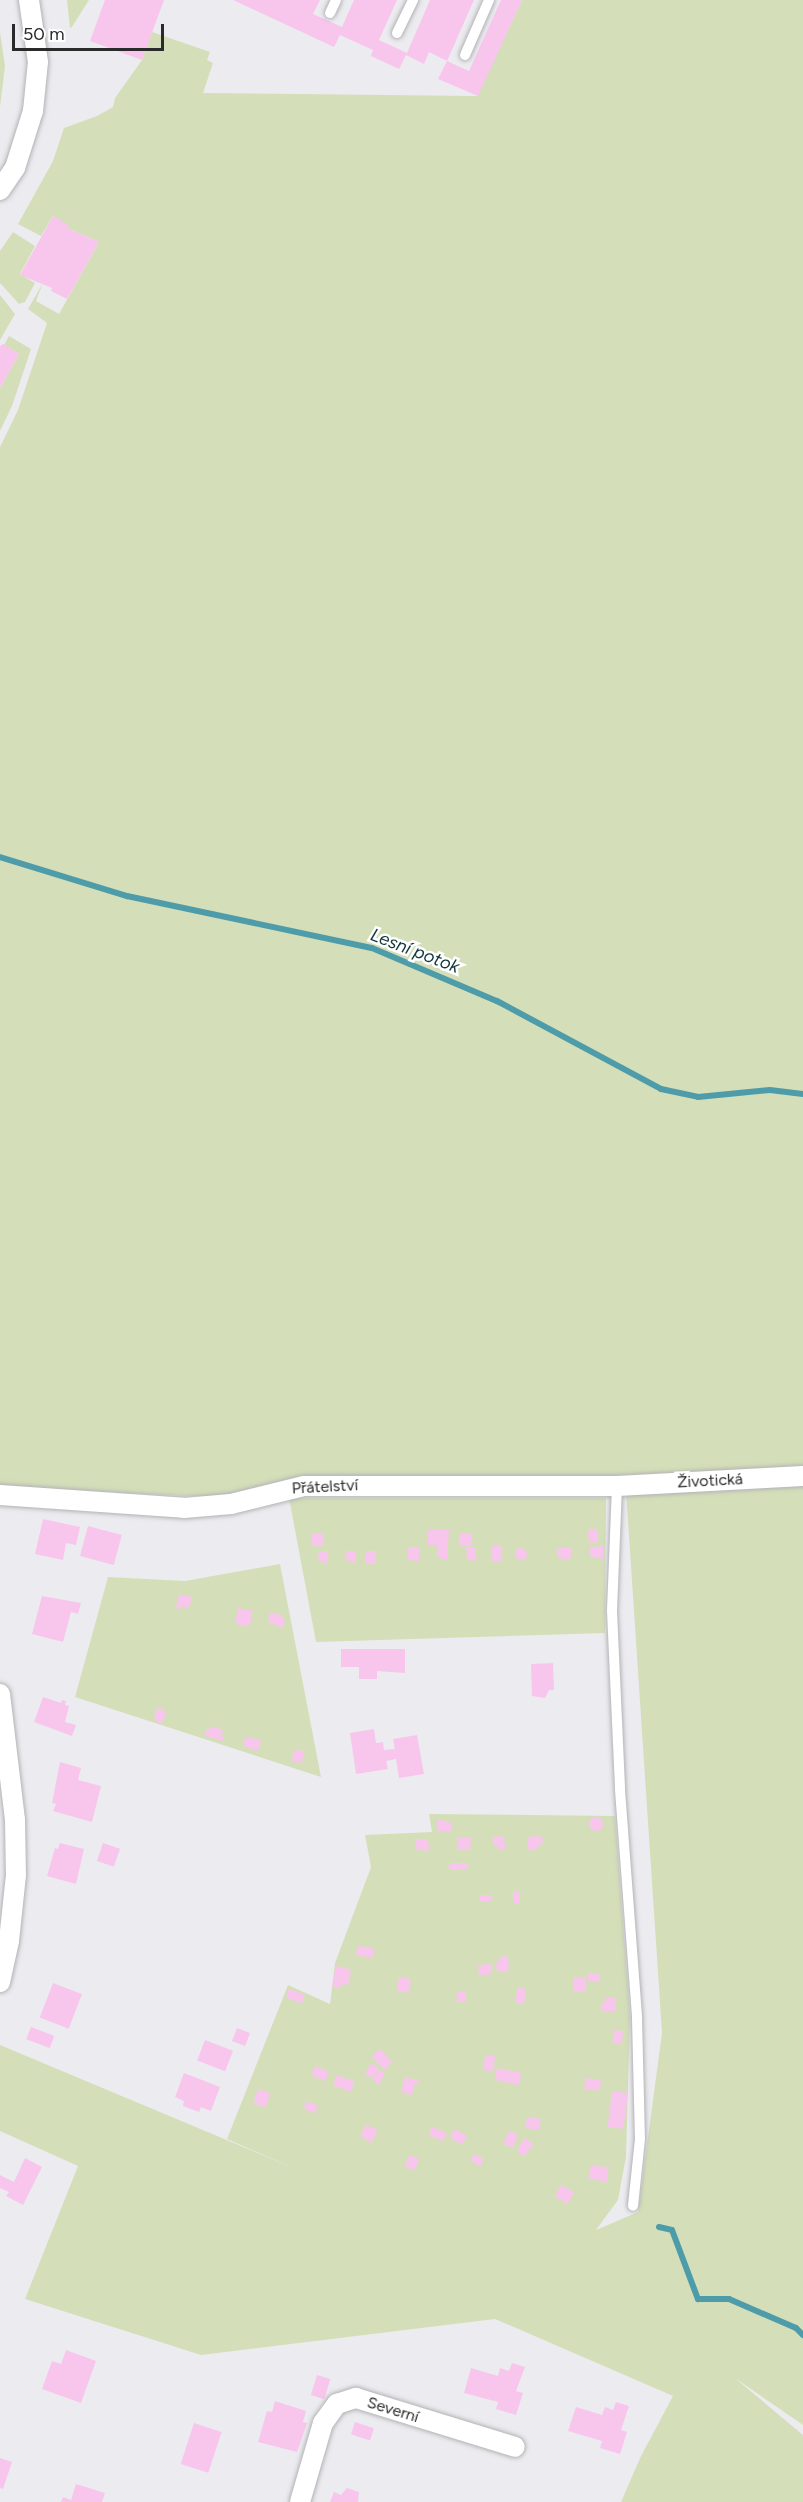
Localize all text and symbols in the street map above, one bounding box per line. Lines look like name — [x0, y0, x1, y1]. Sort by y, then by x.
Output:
scale bar — [15, 12, 166, 50]
text: 50 m — [23, 23, 65, 45]
water label: Lesní potok — [367, 924, 463, 978]
street label: Životická — [677, 1470, 743, 1492]
street label: Přátelství — [291, 1476, 359, 1498]
street label: Severní — [365, 2393, 421, 2427]

